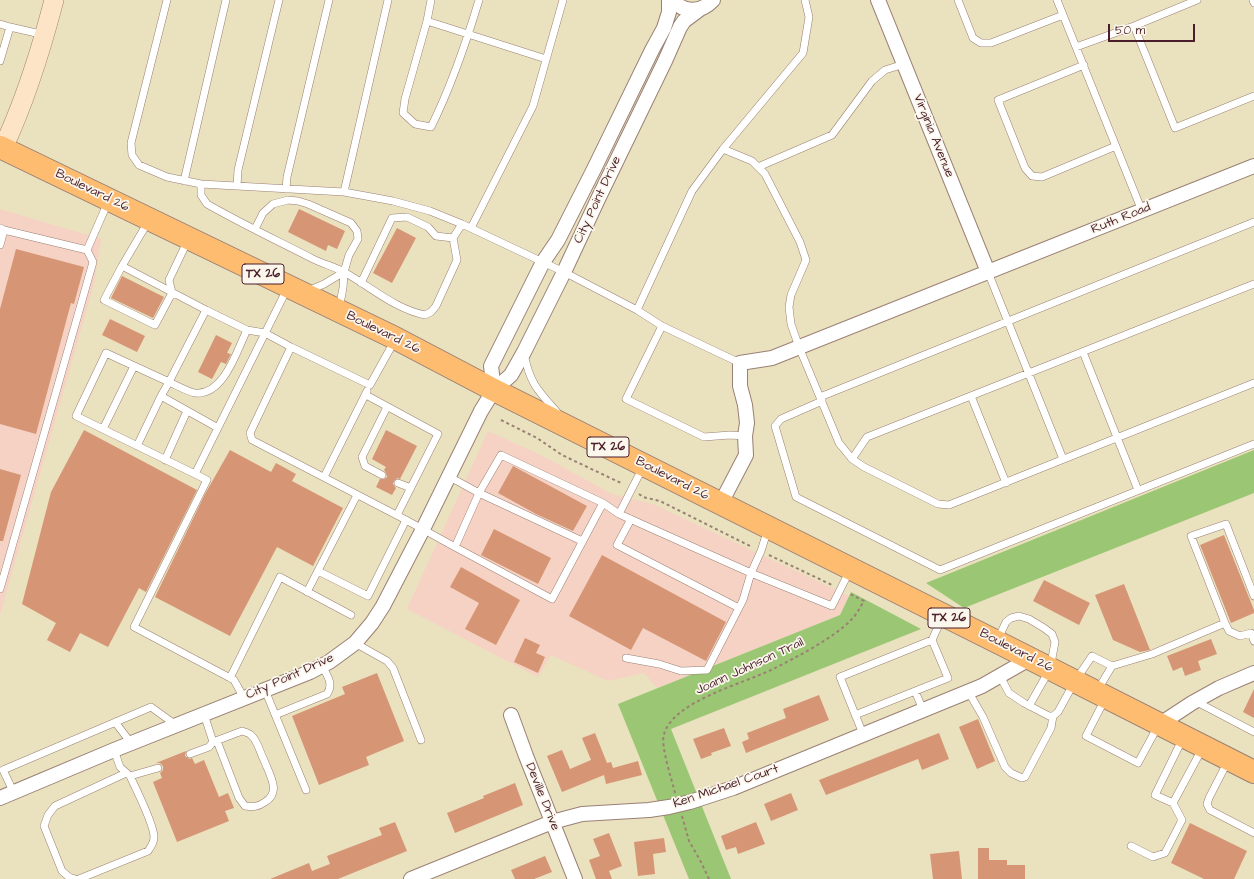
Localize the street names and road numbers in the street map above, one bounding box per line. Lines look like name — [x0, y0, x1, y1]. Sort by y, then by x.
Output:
street label: Virginia Avenue — [909, 92, 957, 180]
street label: City Point Drive — [571, 154, 625, 246]
street label: Boulevard 26 — [53, 166, 131, 216]
street label: Ruth Road — [1089, 200, 1153, 238]
road number: TX 26 — [242, 264, 284, 284]
street label: Boulevard 26 — [344, 308, 422, 358]
road number: TX 26 — [587, 437, 629, 457]
street label: Boulevard 26 — [633, 454, 711, 504]
road number: TX 26 — [928, 608, 970, 628]
street label: Boulevard 26 — [977, 626, 1055, 676]
street label: Joann Johnson Trail — [693, 635, 807, 699]
street label: City Point Drive — [244, 651, 336, 703]
street label: Deville Drive — [521, 761, 563, 833]
street label: Ken Michael Court — [671, 762, 781, 812]

